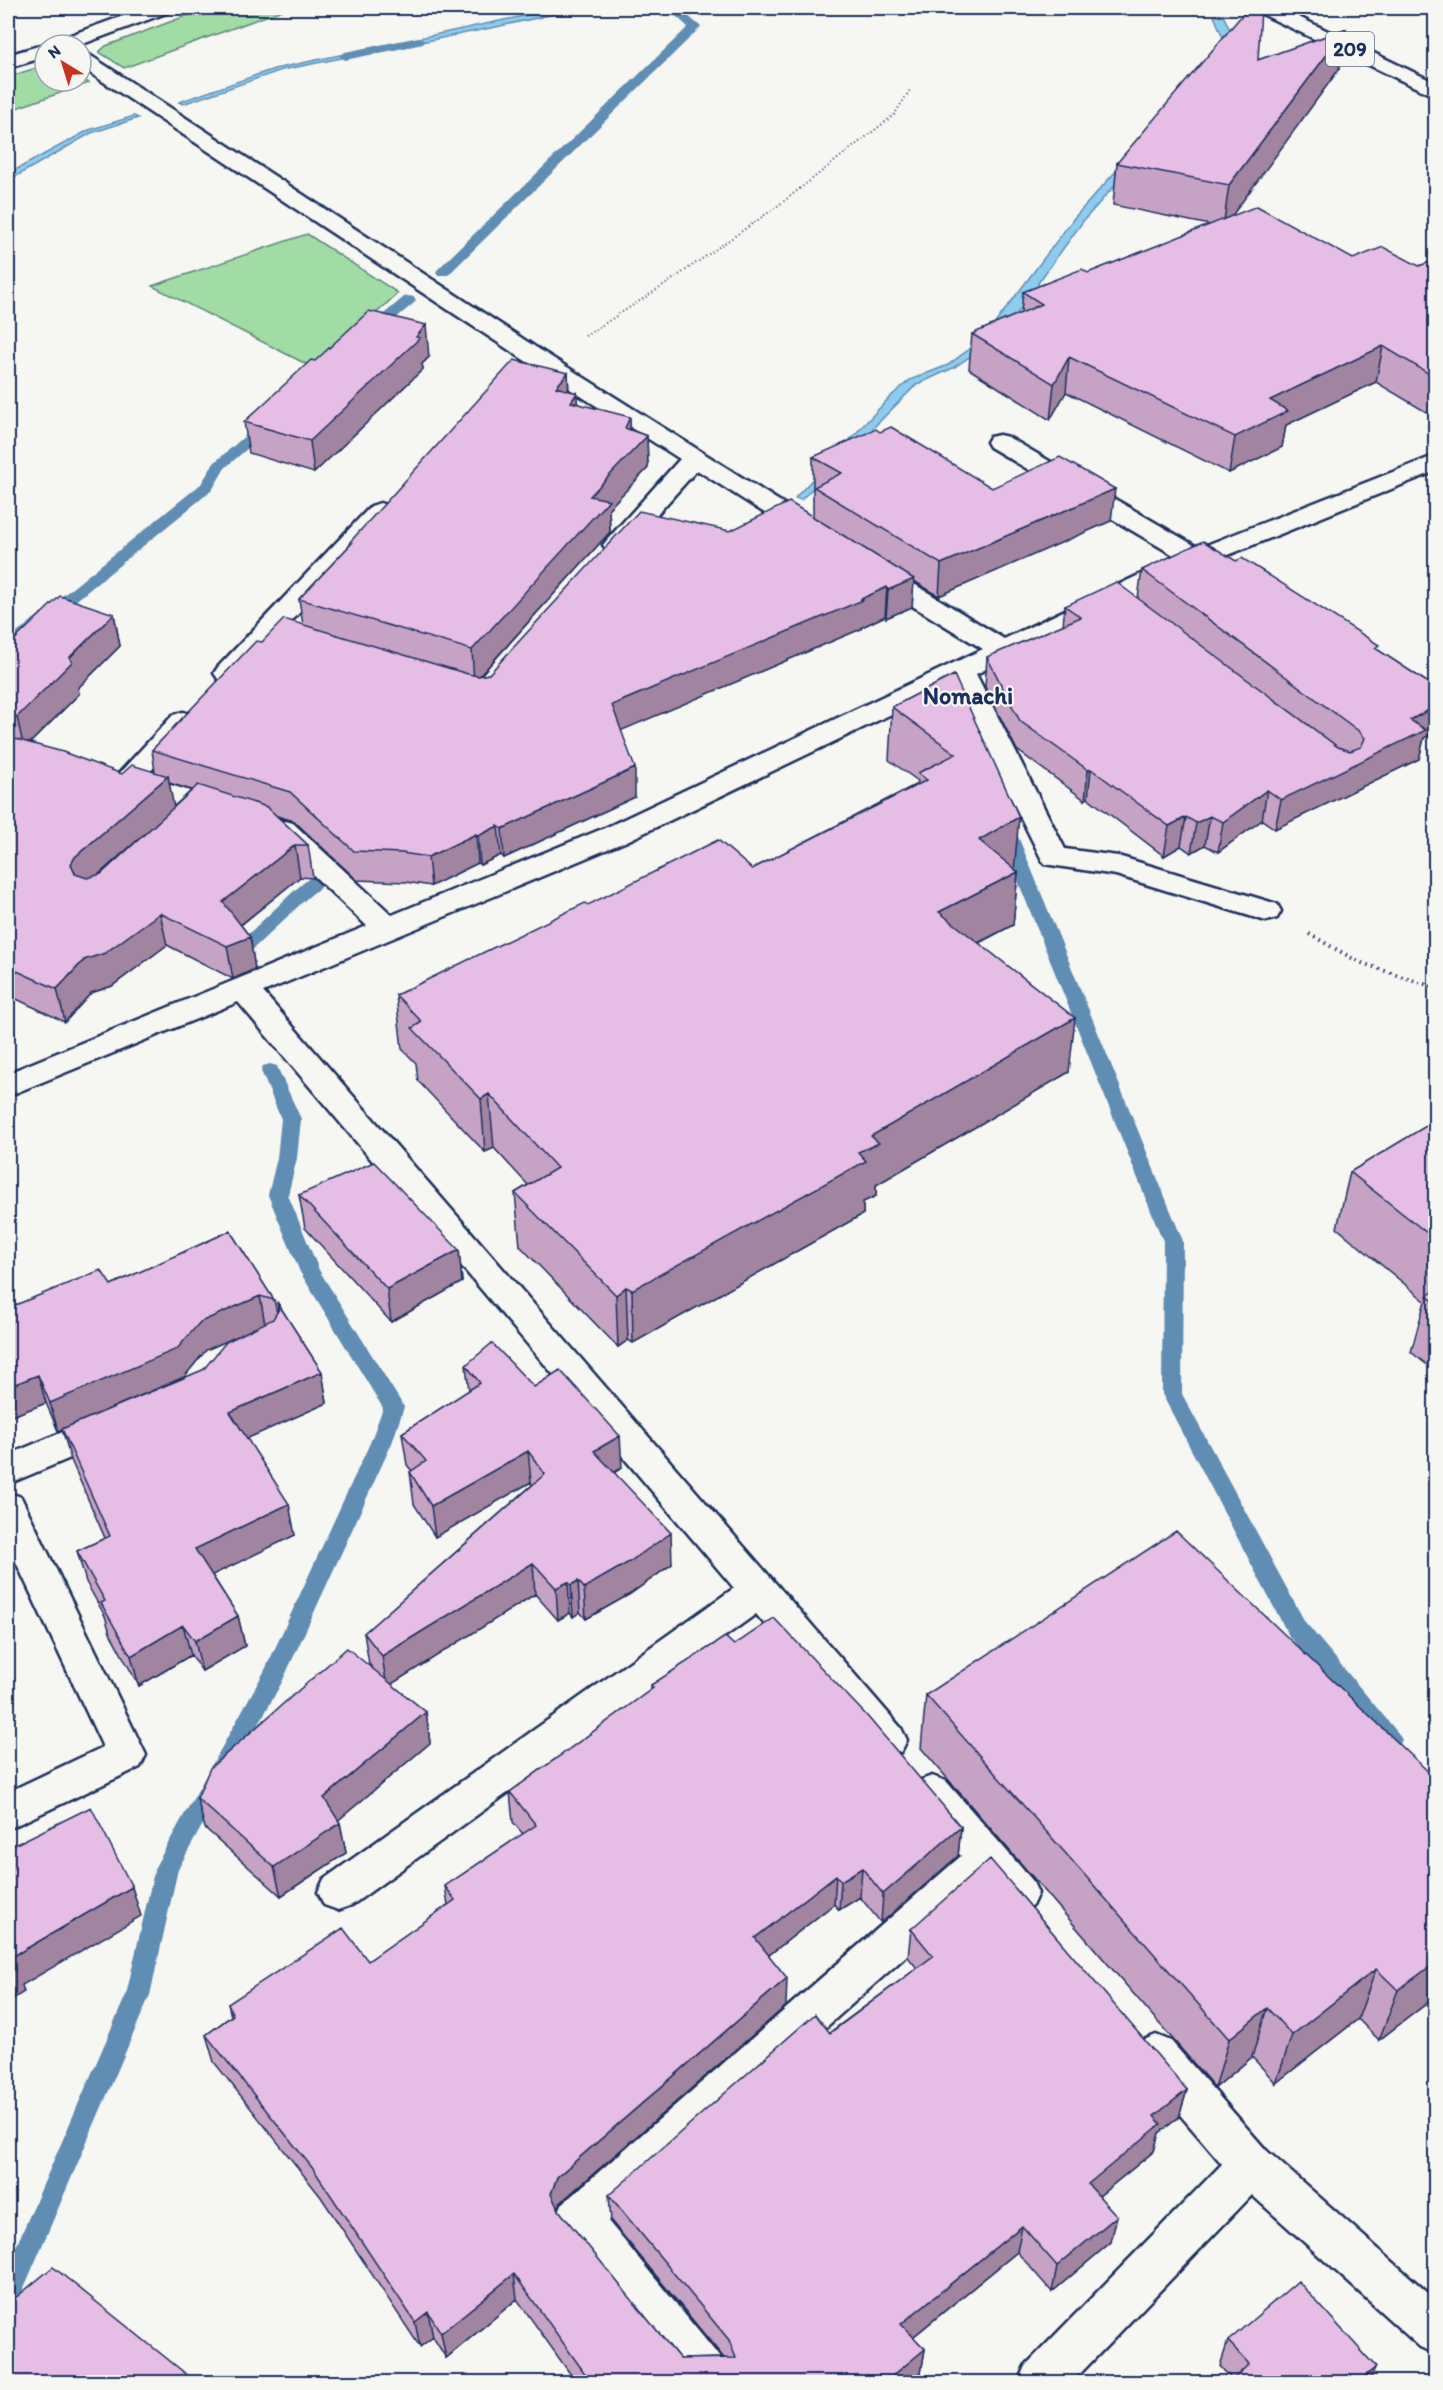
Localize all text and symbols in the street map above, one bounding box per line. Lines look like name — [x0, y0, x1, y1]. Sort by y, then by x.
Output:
road number: 209 — [1326, 32, 1374, 66]
north arrow — [33, 33, 93, 93]
text: N — [44, 41, 64, 62]
district label: Nomachi — [923, 681, 1013, 710]

